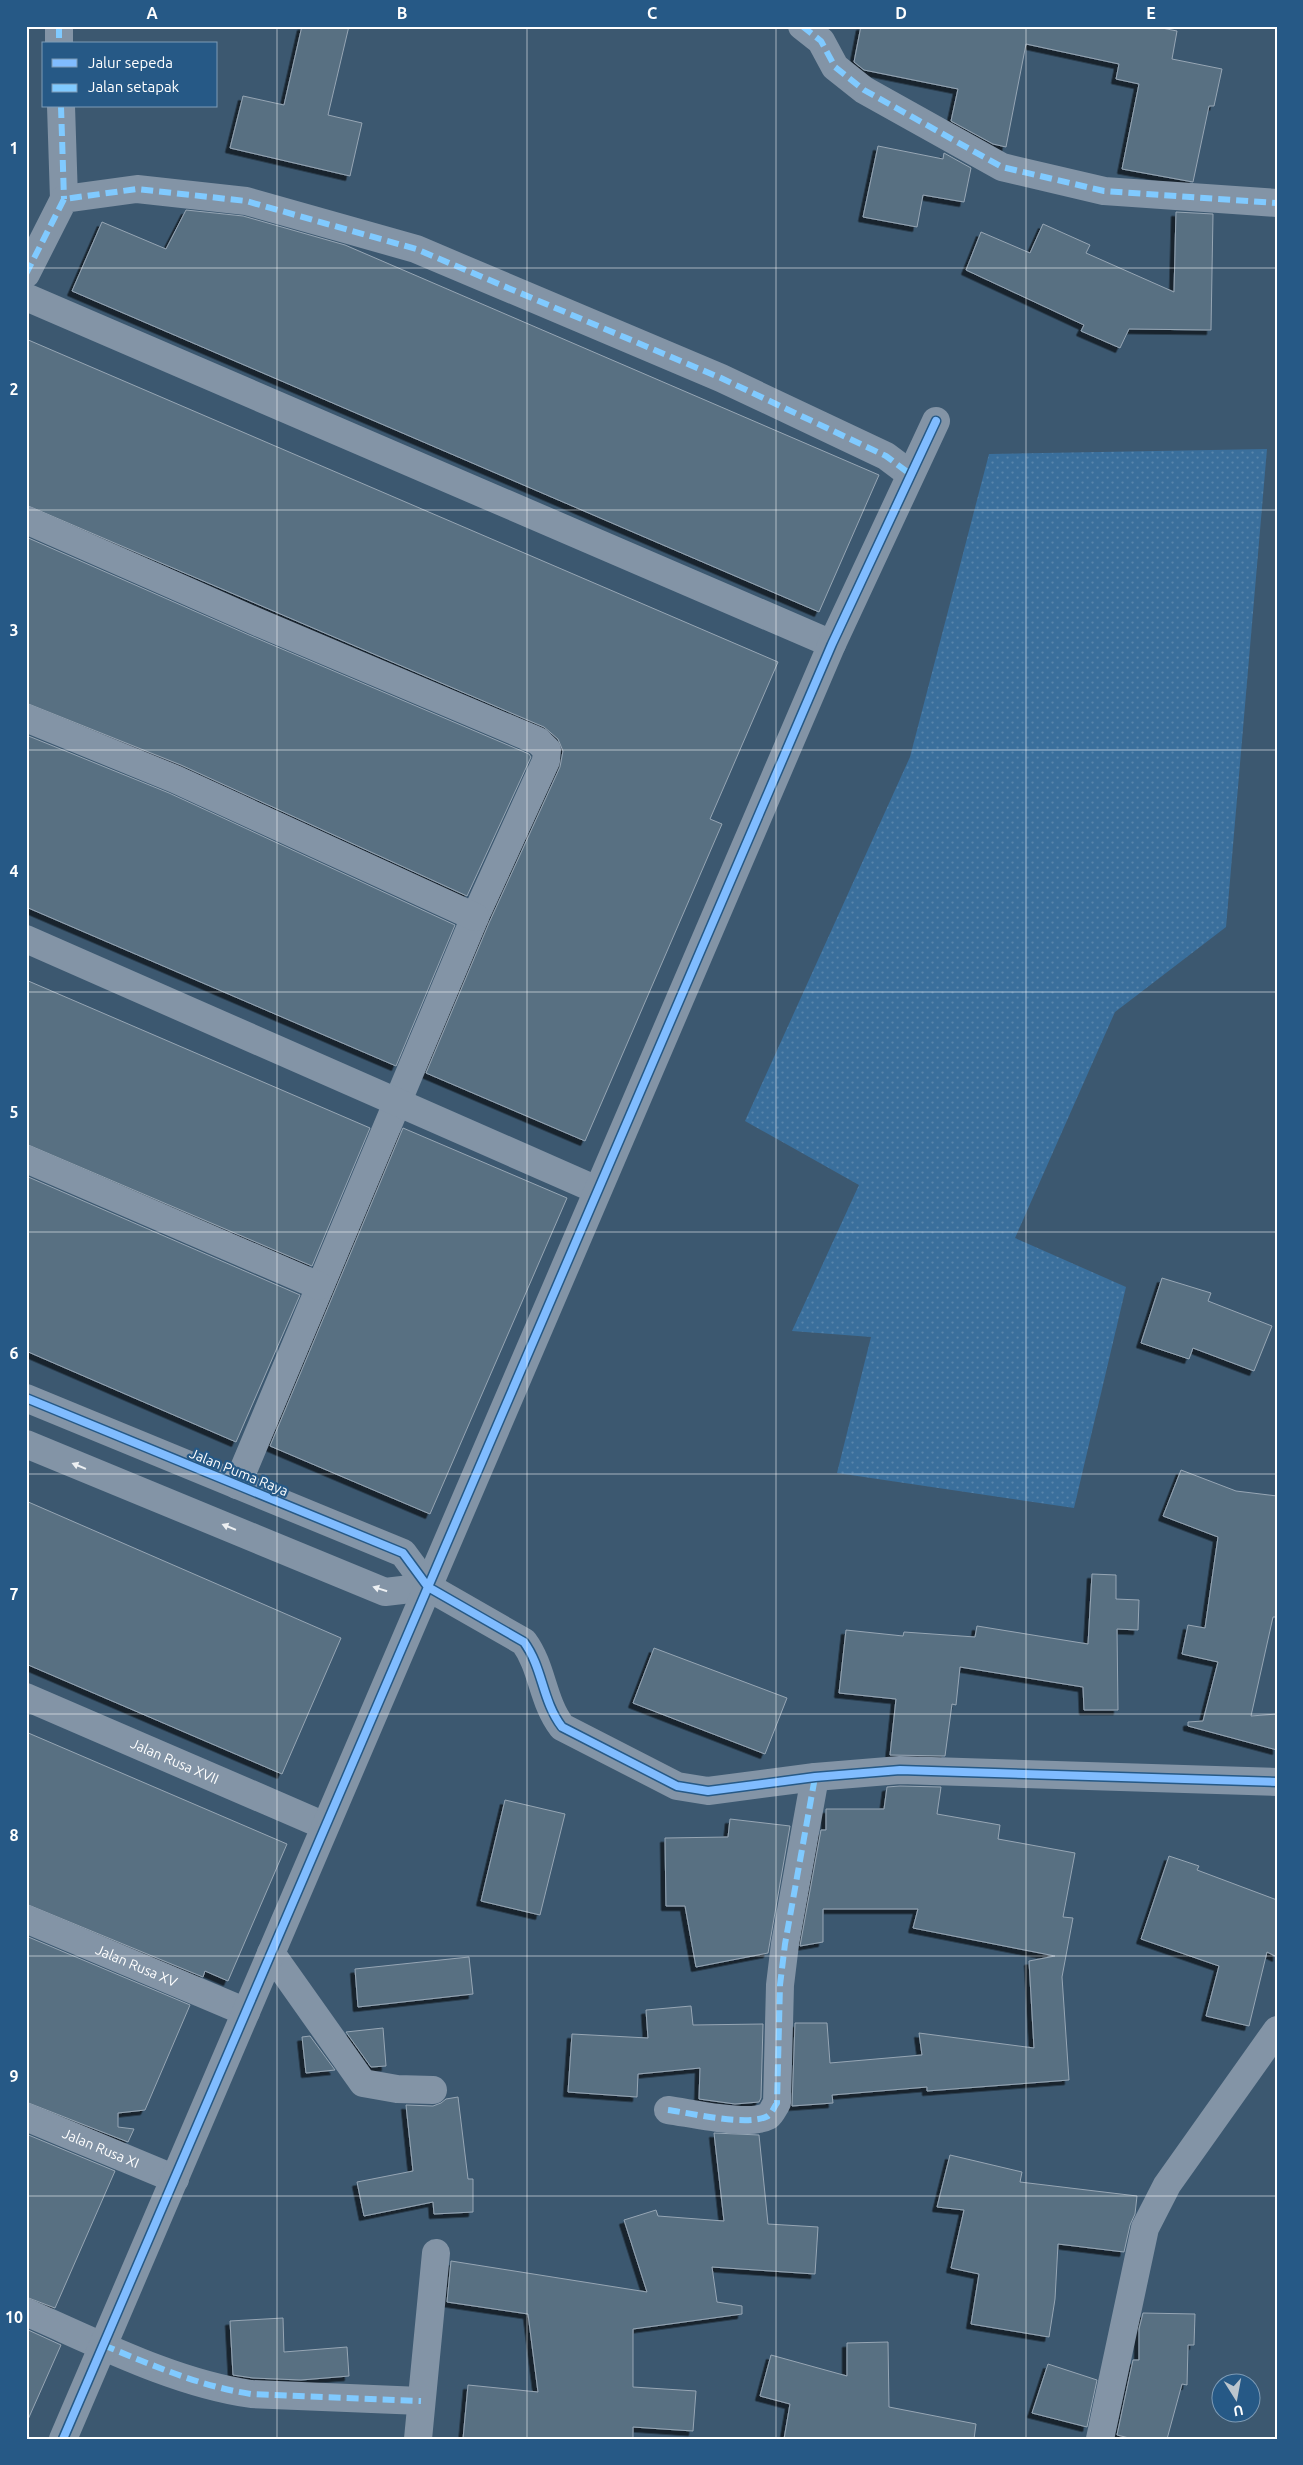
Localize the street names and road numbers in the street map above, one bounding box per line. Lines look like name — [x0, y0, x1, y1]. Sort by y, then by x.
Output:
street label: Jalan Puma Raya — [187, 1445, 291, 1499]
street label: Jalan Rusa XVII — [128, 1735, 221, 1787]
street label: Jalan Rusa XV — [93, 1941, 180, 1990]
street label: Jalan Rusa XI — [60, 2125, 142, 2171]

